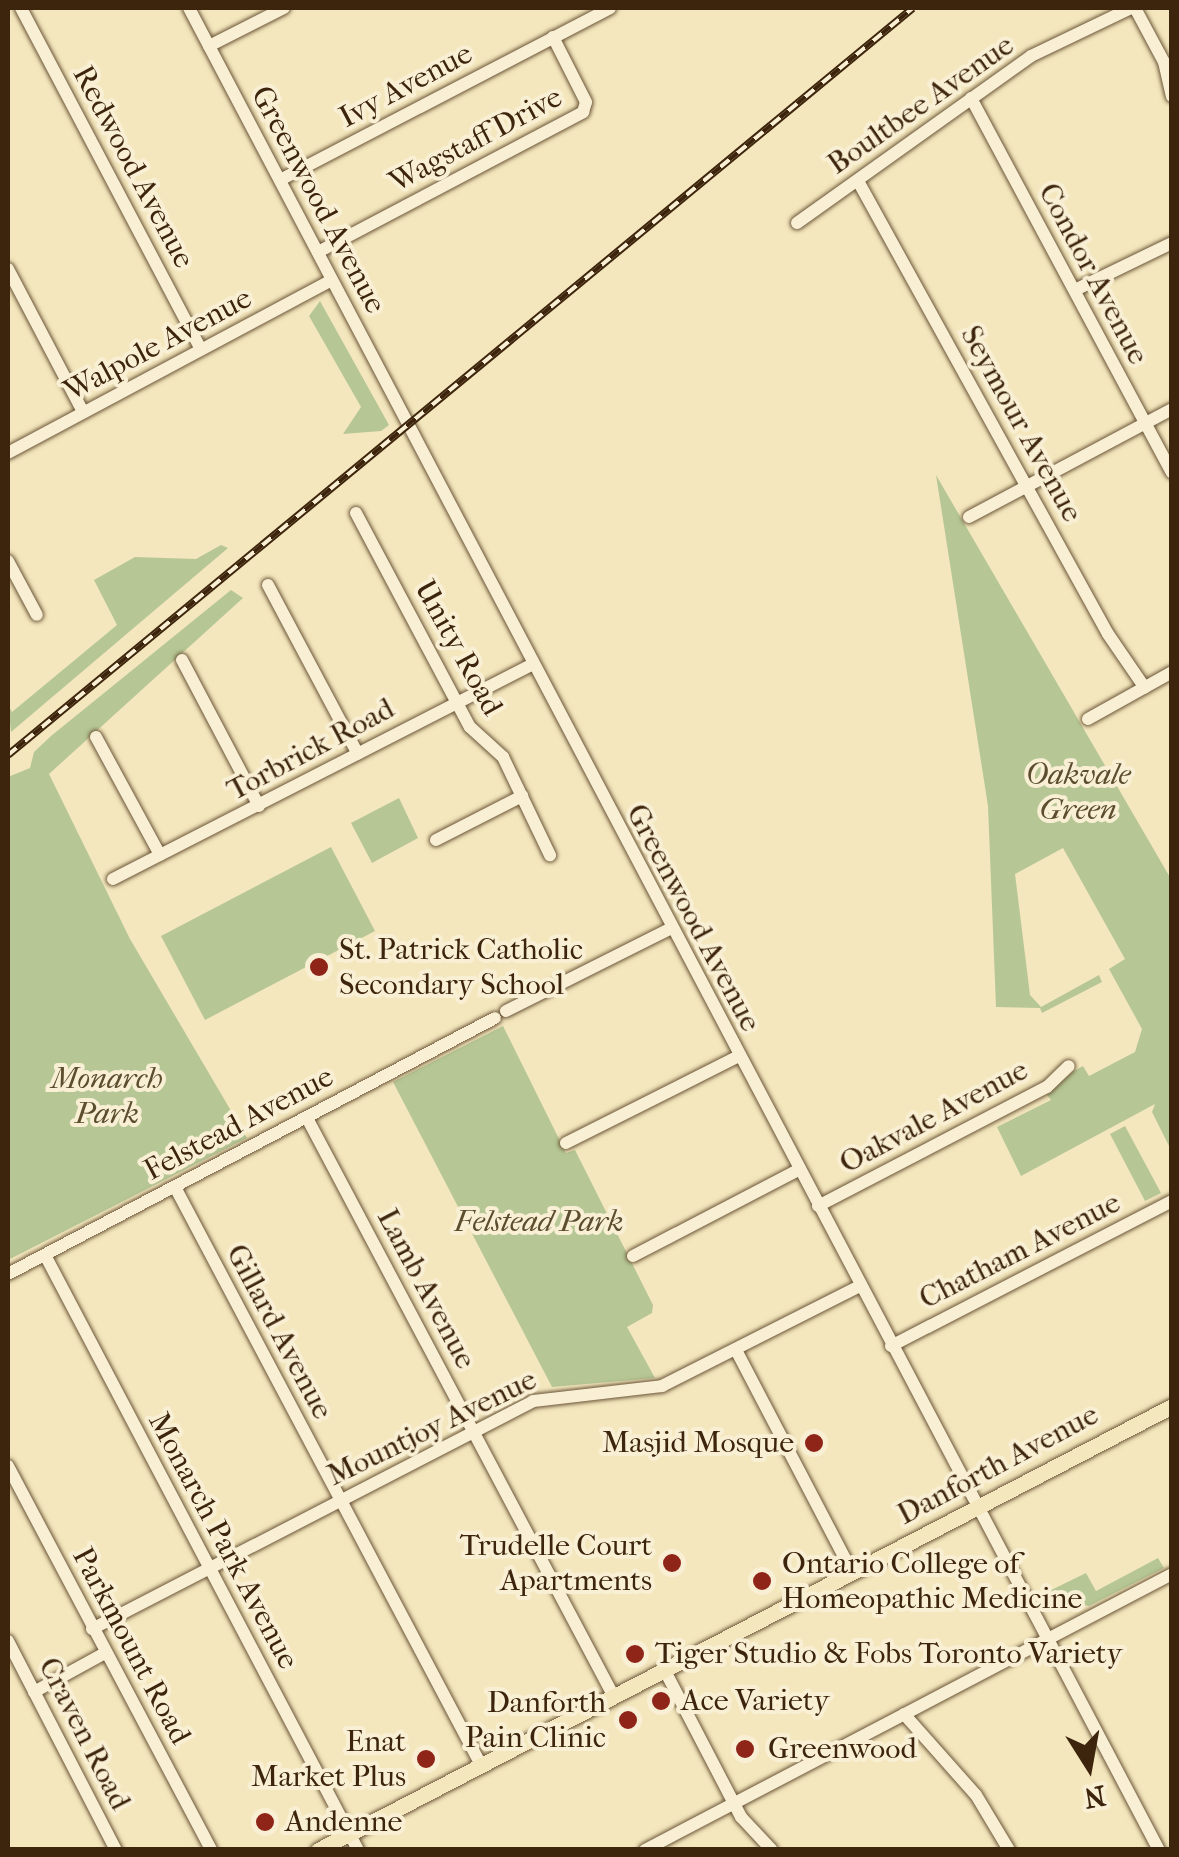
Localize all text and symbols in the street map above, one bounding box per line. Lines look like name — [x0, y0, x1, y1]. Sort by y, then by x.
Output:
street label: Boultbee Avenue — [821, 27, 1021, 183]
street label: Ivy Avenue — [333, 36, 479, 136]
street label: Redwood Avenue — [65, 60, 201, 274]
street label: Wagstaff Drive — [384, 79, 568, 201]
street label: Greenwood Avenue — [243, 80, 393, 320]
street label: Condor Avenue — [1030, 177, 1156, 371]
street label: Walpole Avenue — [58, 281, 258, 409]
street label: Seymour Avenue — [952, 320, 1090, 528]
street label: Unity Road — [406, 574, 510, 722]
street label: Torbrick Road — [221, 691, 401, 809]
park label: Oakvale Green — [1025, 757, 1131, 828]
street label: Greenwood Avenue — [618, 798, 768, 1038]
place label: St. Patrick Catholic Secondary School — [339, 932, 583, 1002]
marker: St. Patrick Catholic Secondary School — [308, 956, 330, 978]
street label: Oakvale Avenue — [834, 1052, 1034, 1182]
street label: Felstead Avenue — [138, 1059, 340, 1189]
park label: Monarch Park — [51, 1061, 163, 1132]
street label: Chatham Avenue — [914, 1185, 1126, 1317]
street label: Lamb Avenue — [369, 1203, 483, 1375]
park label: Felstead Park — [455, 1204, 623, 1240]
street label: Gillard Avenue — [218, 1239, 340, 1425]
street label: Mountjoy Avenue — [322, 1362, 542, 1494]
street label: Danforth Avenue — [891, 1397, 1105, 1533]
street label: Monarch Park Avenue — [140, 1407, 306, 1675]
place label: Masjid Mosque — [602, 1425, 794, 1461]
marker: Masjid Mosque — [803, 1432, 825, 1454]
place label: Trudelle Court Apartments — [460, 1528, 652, 1598]
street label: Parkmount Road — [64, 1542, 198, 1750]
place label: Ontario College of Homeopathic Medicine — [782, 1546, 1082, 1616]
marker: Trudelle Court Apartments — [661, 1552, 683, 1574]
marker: Ontario College of Homeopathic Medicine — [751, 1570, 773, 1592]
place label: Tiger Studio & Fobs Toronto Variety — [655, 1636, 1123, 1672]
marker: Tiger Studio & Fobs Toronto Variety — [624, 1643, 646, 1665]
street label: Craven Road — [30, 1652, 138, 1816]
place label: Ace Variety — [681, 1683, 829, 1719]
place label: Danforth Pain Clinic — [465, 1685, 606, 1756]
marker: Ace Variety — [650, 1690, 672, 1712]
marker: Danforth Pain Clinic — [615, 1707, 641, 1733]
north arrow — [1039, 1717, 1139, 1817]
place label: Enat Market Plus — [251, 1724, 406, 1794]
place label: Greenwood — [768, 1731, 917, 1767]
marker: Greenwood — [732, 1736, 758, 1762]
marker: Enat Market Plus — [415, 1748, 437, 1770]
text: N — [1081, 1779, 1108, 1815]
place label: Andenne — [285, 1804, 402, 1840]
marker: Andenne — [254, 1811, 276, 1833]

